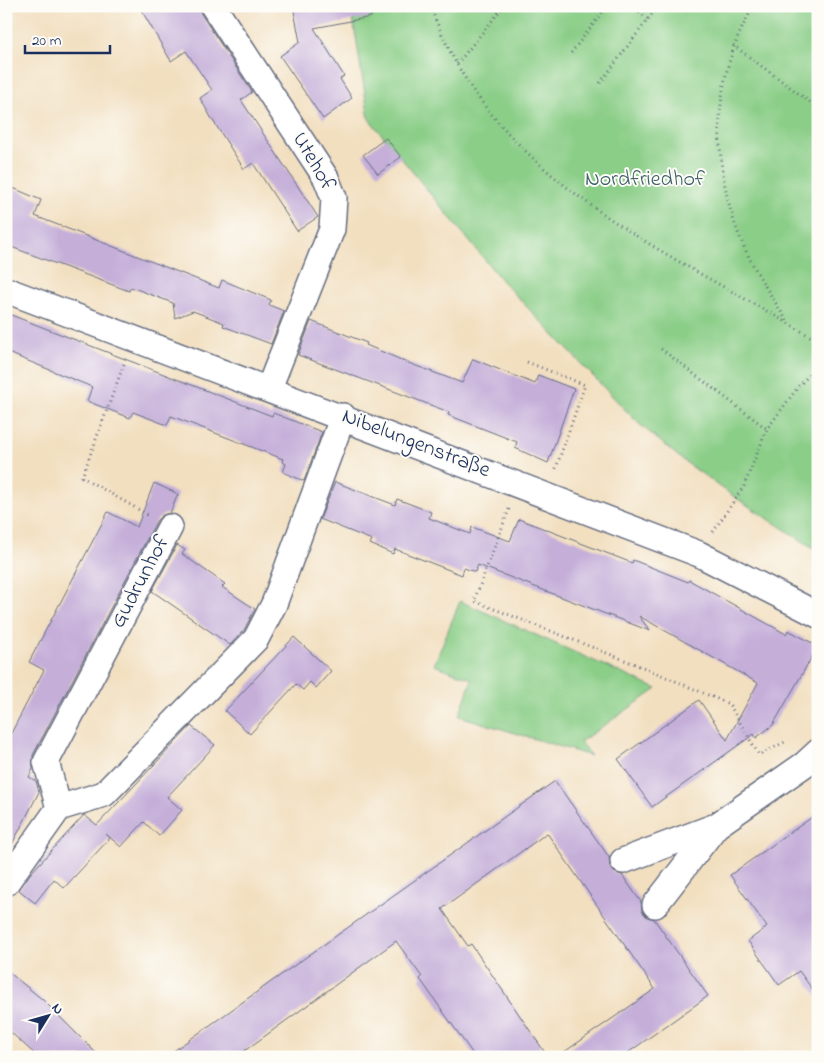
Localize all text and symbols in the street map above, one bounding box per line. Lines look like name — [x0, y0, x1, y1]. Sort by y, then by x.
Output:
scale bar — [25, 22, 110, 54]
text: 20 m — [32, 30, 62, 52]
street label: Utehof — [283, 127, 343, 198]
park label: Nordfriedhof — [585, 164, 706, 196]
street label: Nibelungenstraße — [337, 401, 495, 488]
street label: Gudrunhof — [103, 529, 179, 634]
north arrow — [22, 990, 72, 1040]
text: N — [46, 999, 68, 1019]

